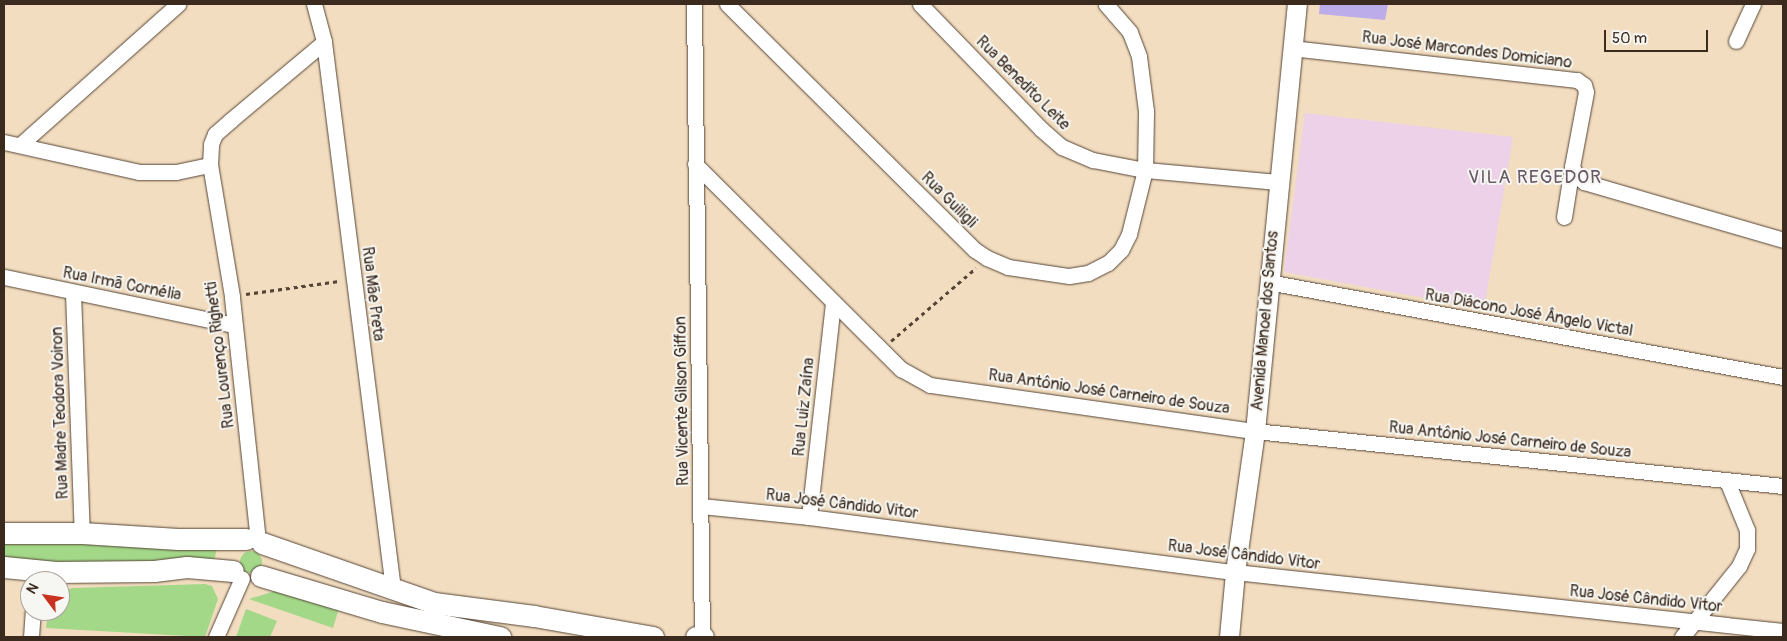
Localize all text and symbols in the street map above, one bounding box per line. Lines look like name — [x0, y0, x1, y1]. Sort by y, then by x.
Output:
scale bar — [1607, 20, 1711, 52]
street label: Rua José Marcondes Domiciano — [1361, 28, 1573, 72]
text: 50 m — [1612, 29, 1647, 48]
street label: Rua Benedito Leite — [972, 32, 1074, 134]
district label: VILA REGEDOR — [1466, 167, 1604, 189]
street label: Rua Guiligli — [917, 168, 981, 232]
street label: Avenida Manoel dos Santos — [1248, 230, 1282, 412]
street label: Rua Mãe Preta — [358, 246, 388, 342]
street label: Rua Irmã Cornélia — [61, 263, 183, 305]
street label: Rua Lourenço Righetti — [201, 281, 239, 429]
street label: Rua Diácono José Ângelo Victal — [1424, 285, 1634, 341]
street label: Rua Vicente Gilson Giffon — [671, 316, 693, 486]
street label: Rua Madre Teodora Voiron — [47, 326, 73, 500]
street label: Rua Luiz Zaína — [789, 357, 819, 457]
street label: Rua Antônio José Carneiro de Souza — [987, 366, 1231, 418]
street label: Rua Antônio José Carneiro de Souza — [1388, 418, 1632, 462]
street label: Rua José Cândido Vitor — [765, 485, 919, 523]
street label: Rua José Cândido Vitor — [1167, 536, 1321, 574]
north arrow — [20, 571, 70, 621]
text: N — [23, 580, 42, 597]
street label: Rua José Cândido Vitor — [1569, 581, 1723, 617]

